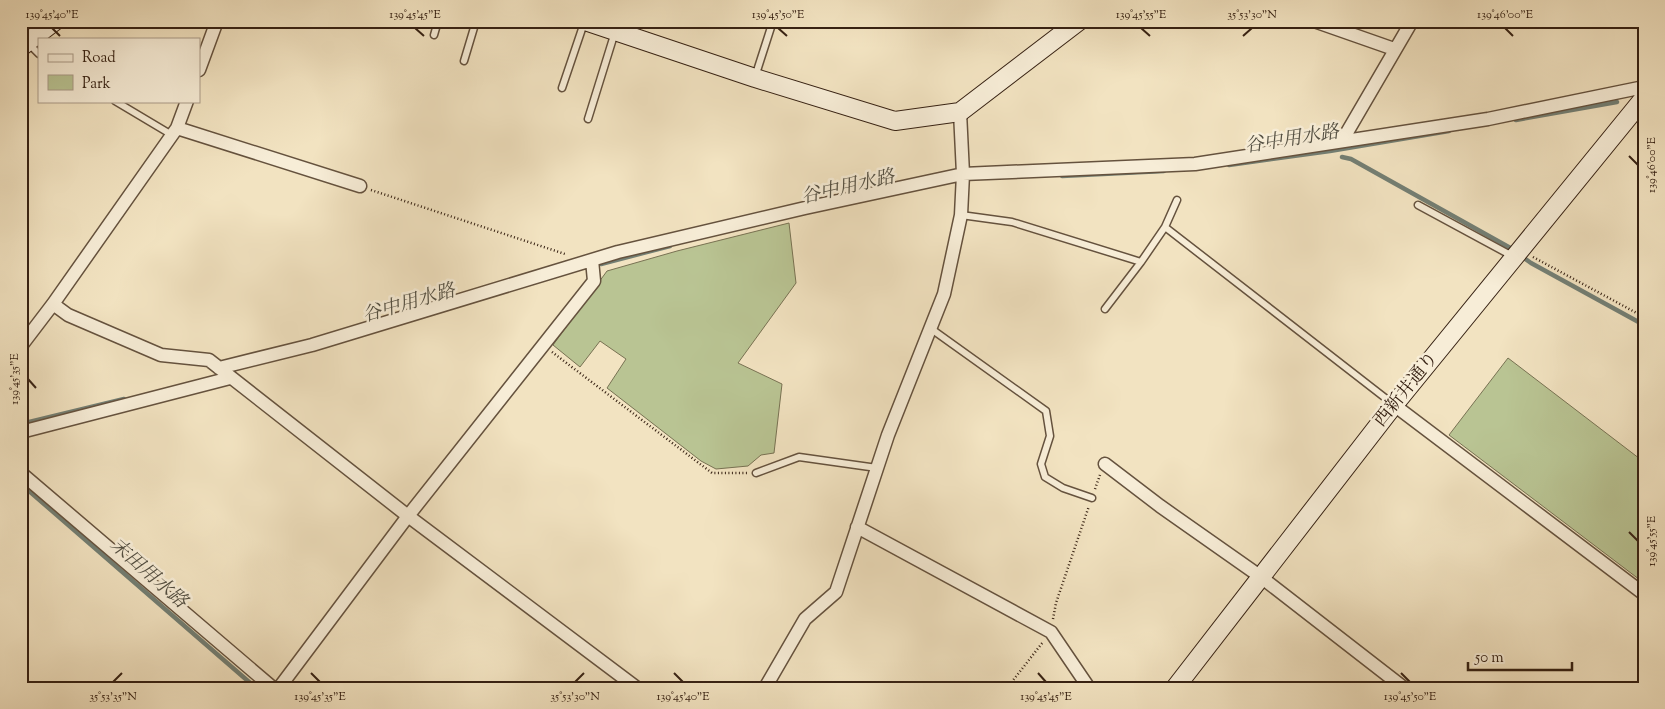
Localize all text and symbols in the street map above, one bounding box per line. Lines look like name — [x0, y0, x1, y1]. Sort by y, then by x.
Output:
text: 139°45'40"E — [25, 6, 79, 24]
text: 139°45'45"E — [389, 6, 441, 24]
text: 139°45'50"E — [752, 6, 805, 24]
text: 139°45'55"E — [1116, 6, 1167, 24]
text: 35°53'30"N — [1227, 6, 1277, 24]
text: 139°46'00"E — [1477, 6, 1534, 24]
legend — [38, 38, 200, 102]
text: Road — [82, 48, 116, 69]
text: Park — [82, 74, 111, 95]
water label: 谷中用水路 — [1243, 119, 1343, 161]
text: 139°46'00"E — [1643, 136, 1661, 193]
water label: 谷中用水路 — [799, 164, 899, 212]
water label: 谷中用水路 — [360, 277, 460, 330]
street label: 西新井通り — [1369, 347, 1445, 433]
text: 139°45'35"E — [6, 353, 24, 405]
text: 139°45'55"E — [1643, 515, 1661, 566]
water label: 末田用水路 — [103, 533, 194, 617]
scale bar — [1468, 639, 1571, 671]
text: 50 m — [1474, 648, 1504, 669]
text: 35°53'35"N — [89, 688, 137, 706]
text: 139°45'35"E — [294, 688, 346, 706]
text: 35°53'30"N — [550, 688, 600, 706]
text: 139°45'40"E — [656, 688, 710, 706]
text: 139°45'45"E — [1020, 688, 1072, 706]
text: 139°45'50"E — [1384, 688, 1437, 706]

